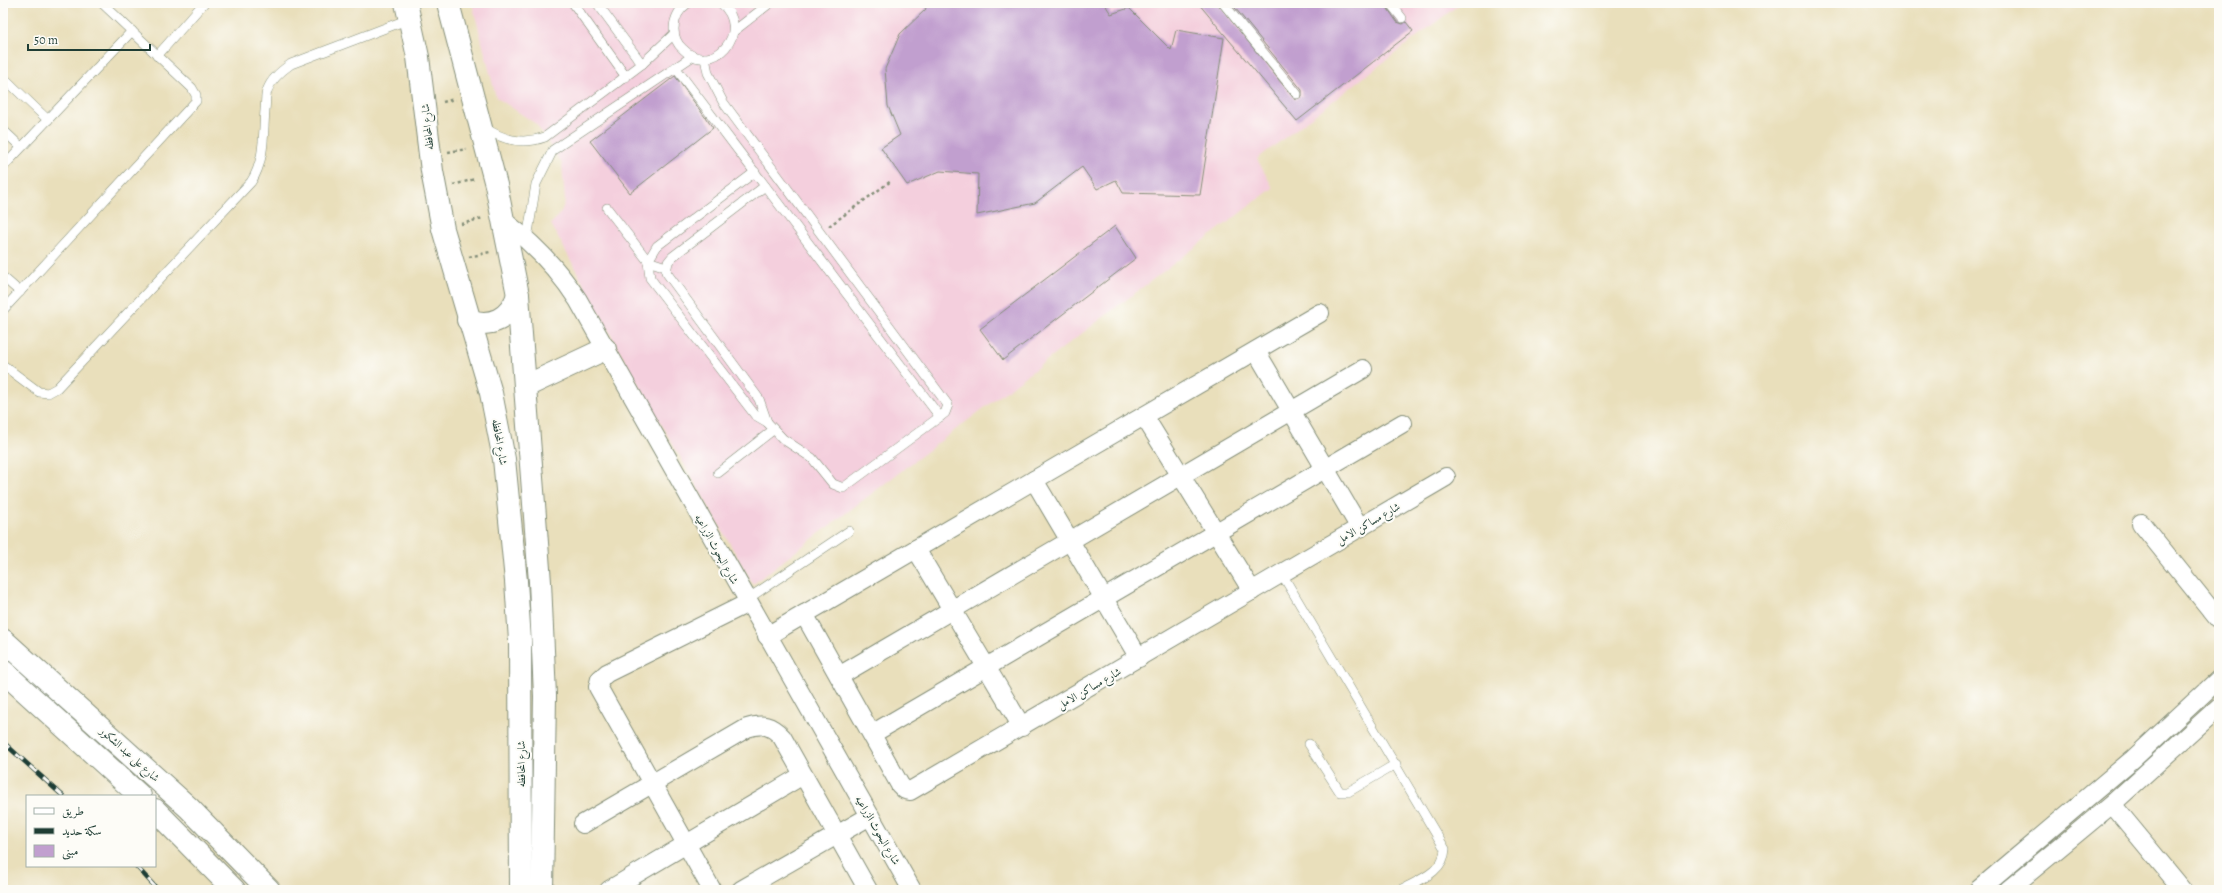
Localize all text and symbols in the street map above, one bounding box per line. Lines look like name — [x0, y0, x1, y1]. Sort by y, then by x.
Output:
scale bar — [28, 26, 150, 52]
text: 50 m — [34, 32, 58, 48]
street label: شارع المحافظه — [418, 103, 439, 151]
street label: شارع المحافظه — [486, 418, 511, 467]
street label: شارع مساكن الامل — [1334, 499, 1404, 549]
street label: شارع البحوث الزراعيه — [689, 511, 742, 588]
street label: شارع مساكن الامل — [1055, 664, 1125, 714]
street label: شارع على عبد الشكور — [94, 723, 163, 787]
street label: شارع المحافظه — [514, 741, 531, 787]
street label: شارع البحوث الزراعيه — [850, 793, 904, 869]
legend — [26, 795, 156, 867]
text: طريق — [62, 803, 84, 819]
text: سكة حديد — [62, 823, 102, 839]
text: مبنى — [62, 843, 78, 860]

